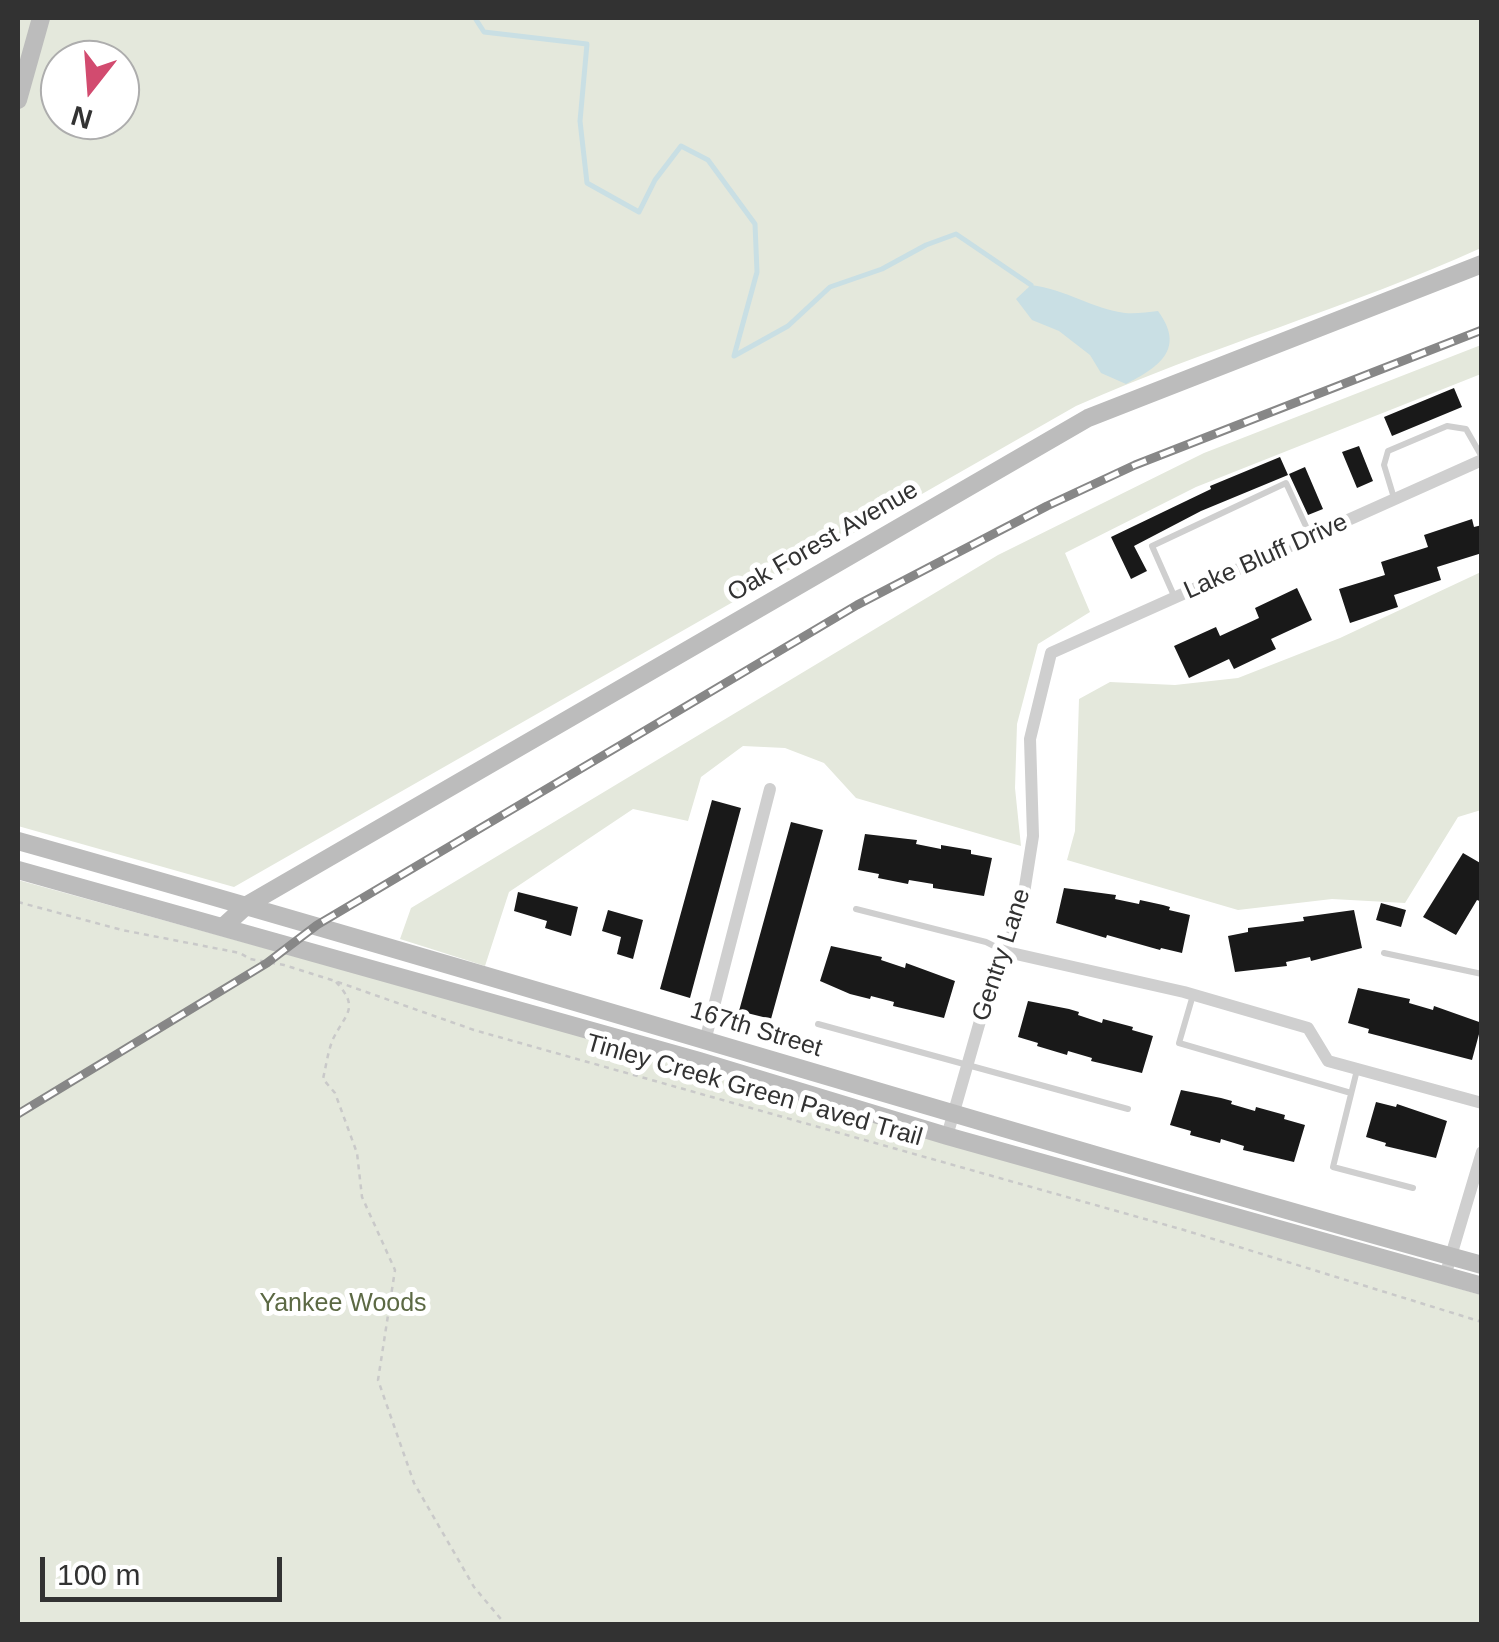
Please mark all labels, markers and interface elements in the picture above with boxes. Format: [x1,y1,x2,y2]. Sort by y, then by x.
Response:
north arrow [40,40,140,140]
text: N [67,99,96,135]
street label: Oak Forest Avenue [722,475,924,609]
street label: Lake Bluff Drive [1180,508,1352,606]
street label: Gentry Lane [966,885,1038,1025]
street label: 167th Street [686,996,826,1064]
street label: Tinley Creek Green Paved Trail [582,1029,926,1153]
park label: Yankee Woods [259,1289,427,1319]
scale bar [45,1537,288,1599]
text: 100 m [57,1558,140,1591]

